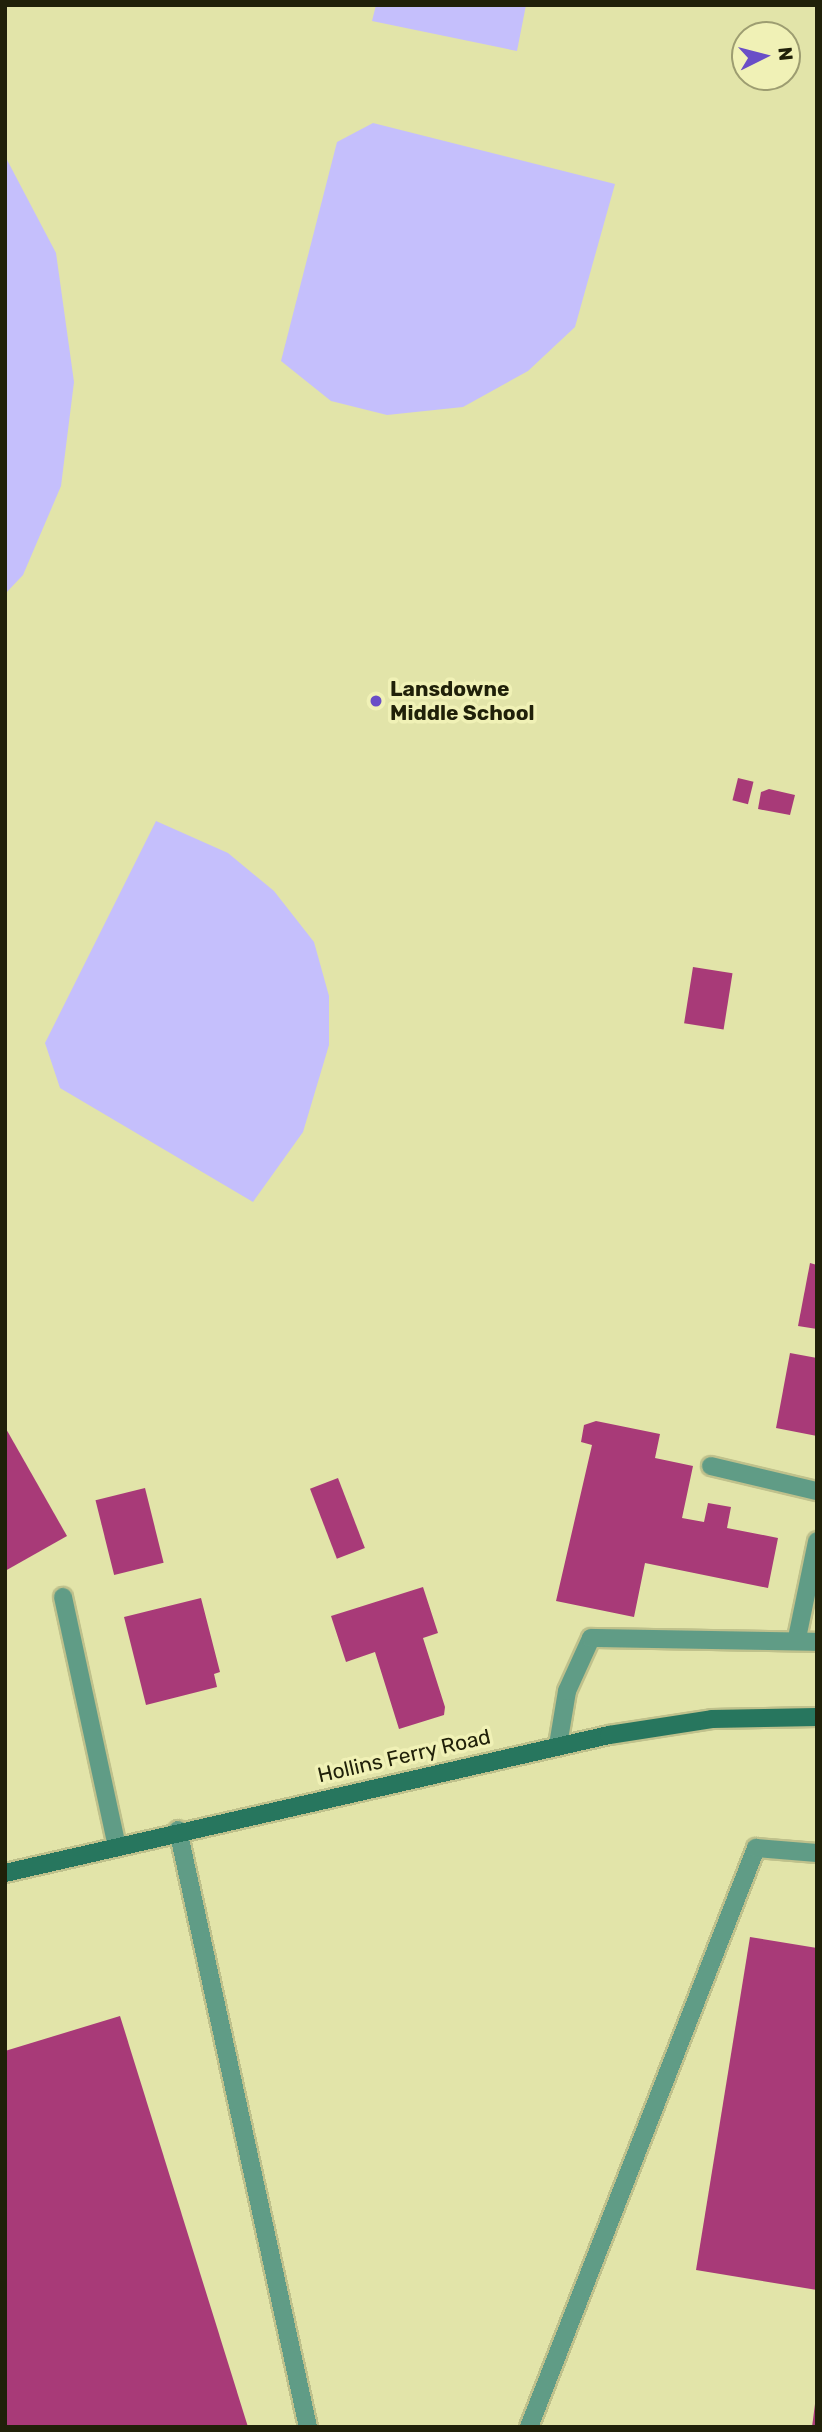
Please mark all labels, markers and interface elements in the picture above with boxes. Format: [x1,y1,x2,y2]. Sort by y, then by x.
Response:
north arrow [731,21,801,91]
text: N [773,46,798,62]
place label: Lansdowne Middle School [390,676,534,726]
marker: Lansdowne Middle School [368,693,384,709]
street label: Hollins Ferry Road [315,1724,493,1788]

